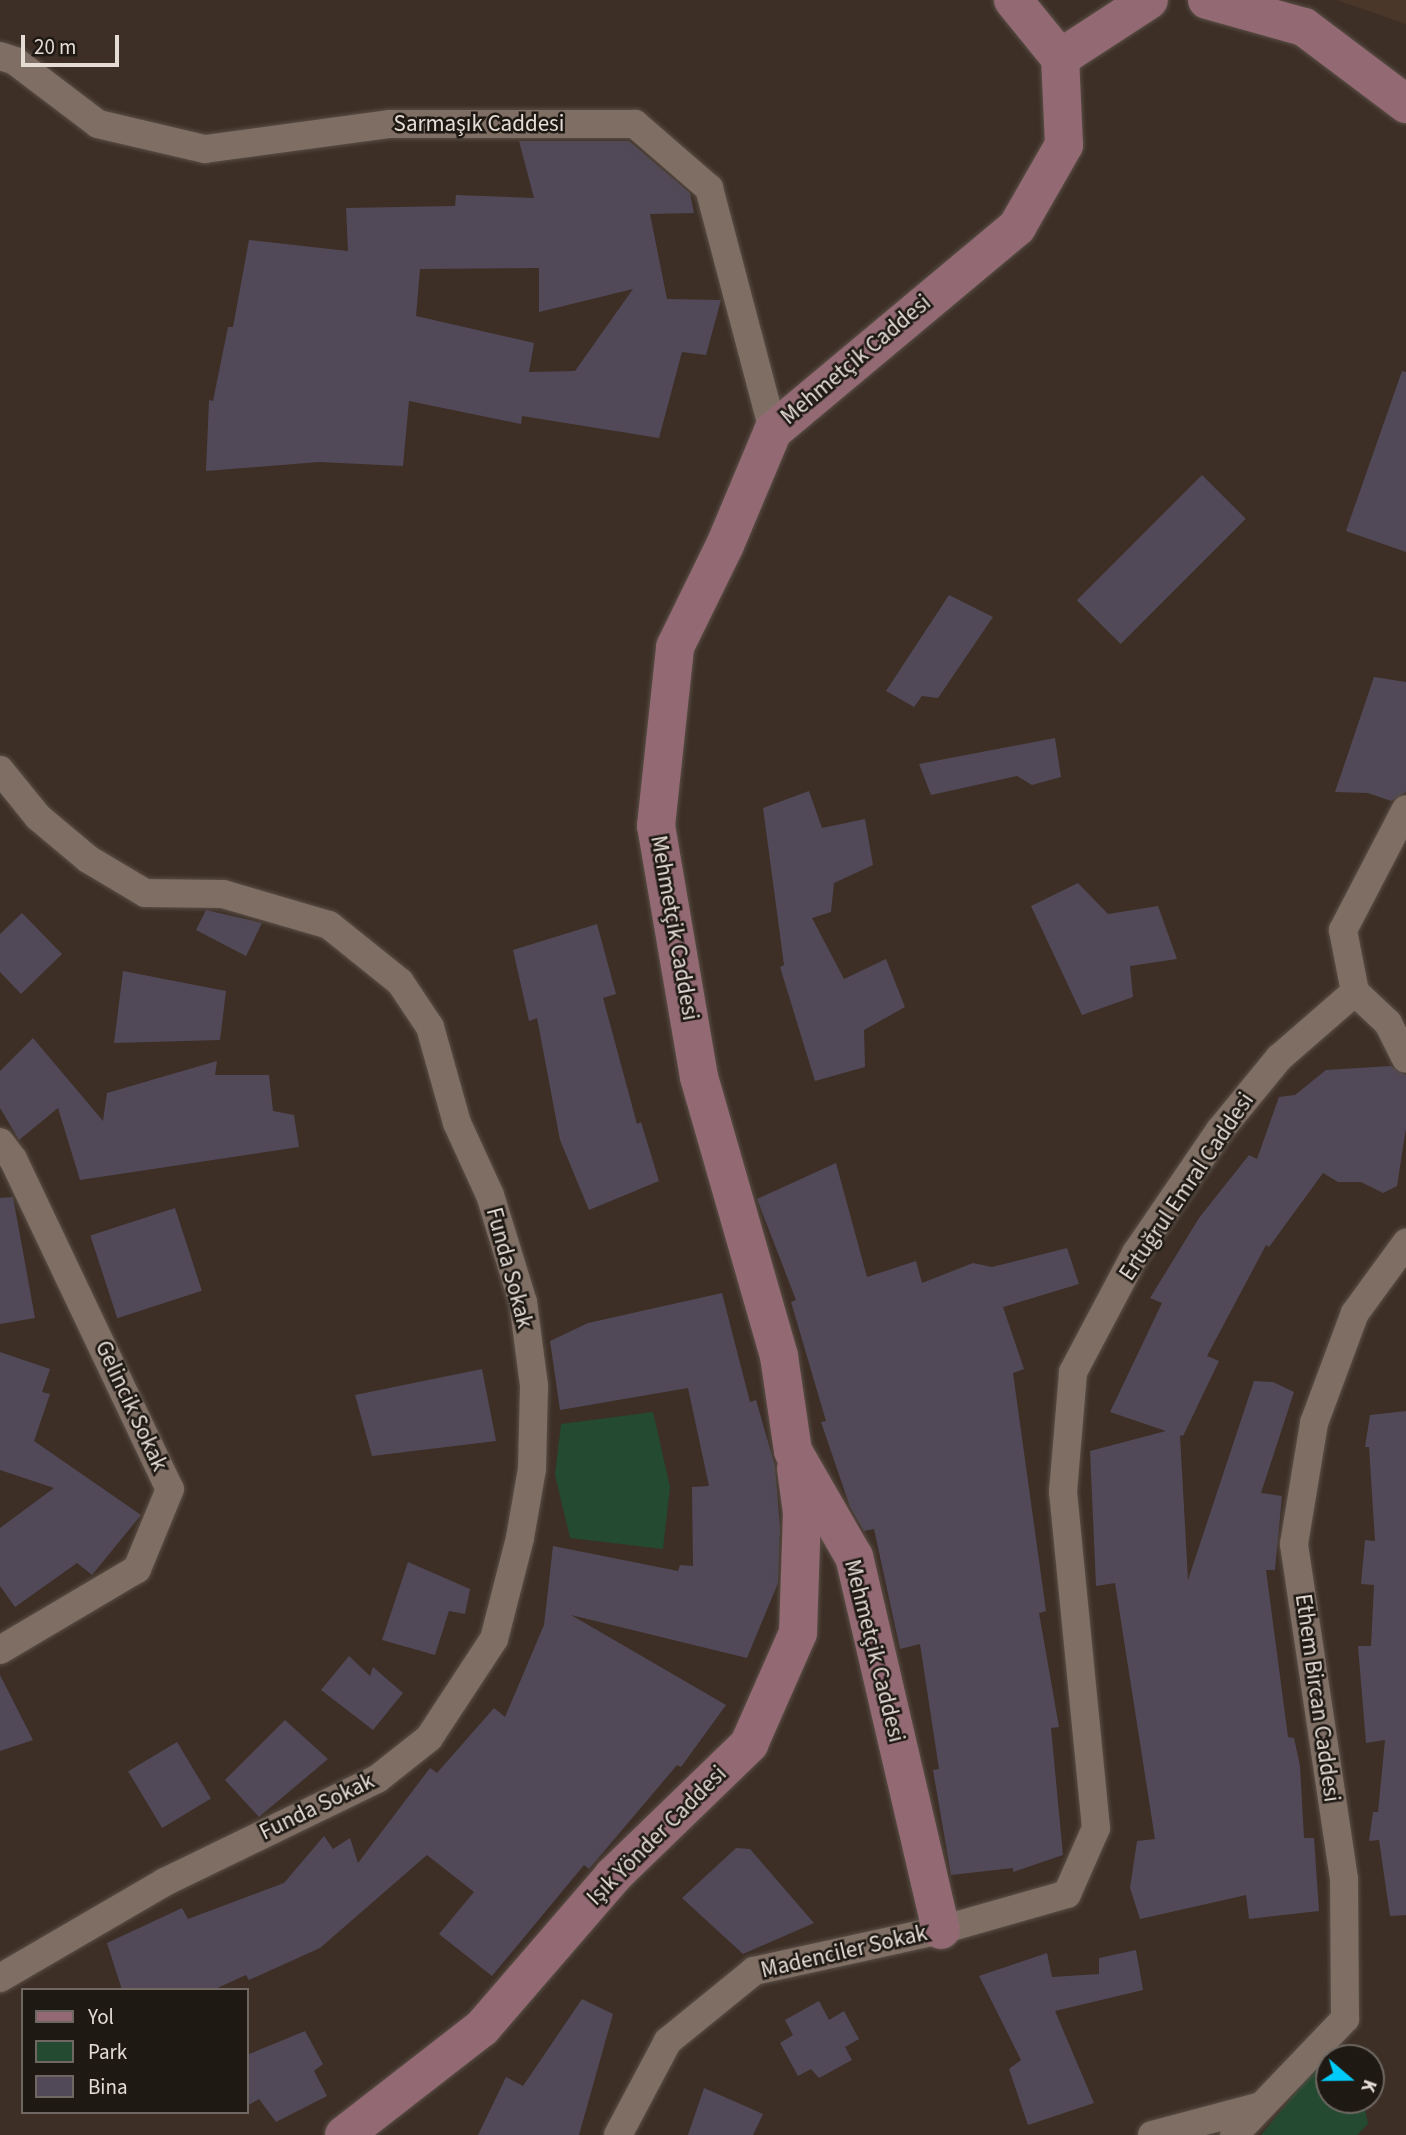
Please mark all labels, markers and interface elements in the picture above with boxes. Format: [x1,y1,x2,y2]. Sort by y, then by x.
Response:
scale bar [24,21,122,65]
text: 20 m [34,32,76,62]
street label: Sarmaşık Caddesi [394,110,564,138]
street label: Mehmetçik Caddesi [775,289,937,431]
street label: Mehmetçik Caddesi [644,833,704,1023]
street label: Ertuğrul Emral Caddesi [1114,1088,1260,1286]
street label: Funda Sokak [480,1205,538,1331]
street label: Gelincik Sokak [89,1336,173,1476]
street label: Mehmetçik Caddesi [838,1557,910,1745]
street label: Ethem Bircan Caddesi [1289,1592,1345,1804]
street label: Işık Yönder Caddesi [581,1760,733,1912]
street label: Funda Sokak [255,1767,379,1847]
street label: Madenciler Sokak [758,1919,930,1985]
legend [21,1988,248,2114]
text: Yol [88,2002,114,2032]
text: Park [88,2037,127,2067]
north arrow [1315,2044,1385,2114]
text: Bina [88,2072,128,2102]
text: K [1354,2076,1383,2096]

